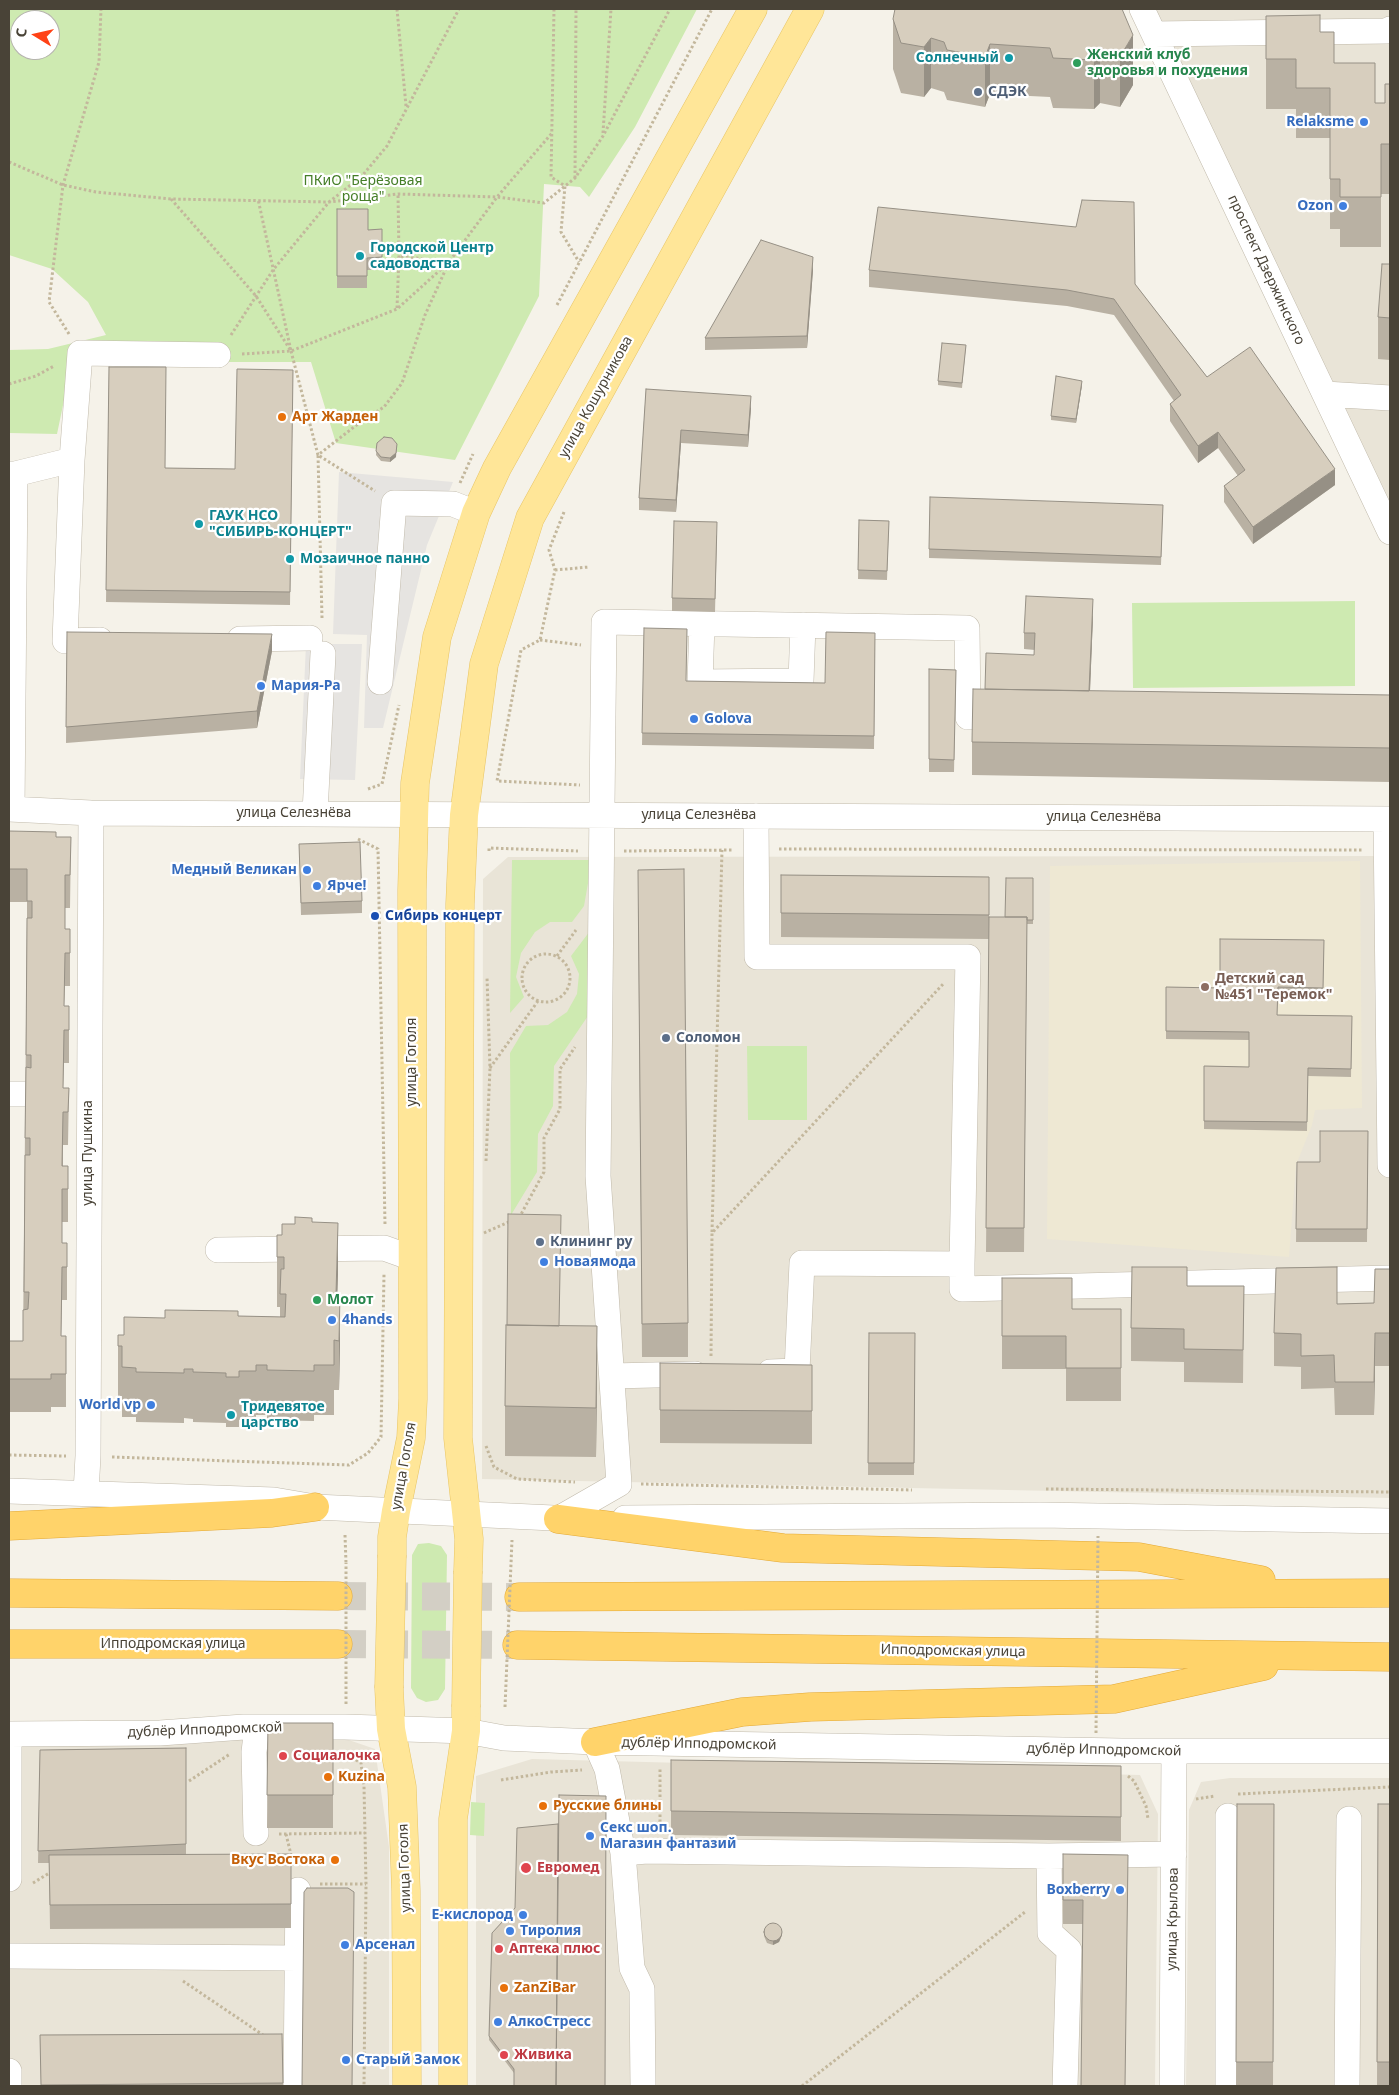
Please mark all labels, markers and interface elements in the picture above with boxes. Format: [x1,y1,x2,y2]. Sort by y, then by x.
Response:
north arrow [10,10,60,60]
text: С [11,27,31,39]
place label: Женский клуб здоровья и похудения [1087,47,1248,80]
place label: Солнечный [916,50,999,66]
marker: Солнечный [1003,52,1015,64]
marker: Женский клуб здоровья и похудения [1071,57,1083,69]
place label: СДЭК [988,84,1027,100]
marker: СДЭК [972,86,984,98]
place label: Relaksme [1286,114,1354,130]
marker: Relaksme [1358,116,1370,128]
park label: ПКиО "Берёзовая роща" [303,173,423,206]
street label: проспект Дзержинского [1224,192,1308,348]
place label: Ozon [1297,198,1333,214]
marker: Ozon [1337,200,1349,212]
place label: Городской Центр садоводства [370,240,494,272]
marker: Городской Центр садоводства [354,250,366,262]
street label: улица Кошурникова [556,333,636,461]
place label: Арт Жарден [292,409,378,425]
marker: Арт Жарден [276,411,288,423]
place label: ГАУК НСО "СИБИРЬ-КОНЦЕРТ" [209,508,352,540]
marker: ГАУК НСО "СИБИРЬ-КОНЦЕРТ" [193,518,205,530]
place label: Мозаичное панно [300,551,430,567]
marker: Мозаичное панно [284,553,296,565]
place label: Мария-Ра [271,678,341,694]
marker: Мария-Ра [255,680,267,692]
place label: Golova [704,711,752,727]
marker: Golova [688,713,700,725]
street label: улица Селезнёва [237,805,351,821]
street label: улица Селезнёва [642,807,756,823]
street label: улица Селезнёва [1047,809,1161,825]
place label: Медный Великан [171,862,297,878]
marker: Медный Великан [301,864,313,876]
place label: Ярче! [327,878,366,894]
marker: Ярче! [311,880,323,892]
place label: Сибирь концерт [385,908,502,924]
marker: Сибирь концерт [369,910,381,922]
place label: Детский сад №451 "Теремок" [1215,971,1333,1004]
marker: Детский сад №451 "Теремок" [1199,981,1211,993]
street label: улица Гоголя [404,1018,420,1106]
place label: Соломон [676,1030,741,1046]
marker: Соломон [660,1032,672,1044]
street label: улица Пушкина [80,1100,96,1206]
place label: Клининг ру [550,1234,632,1250]
marker: Клининг ру [534,1236,546,1248]
place label: Новаямода [554,1254,636,1270]
marker: Новаямода [538,1256,550,1268]
place label: Молот [327,1292,373,1308]
marker: Молот [311,1294,323,1306]
place label: 4hands [342,1312,392,1328]
marker: 4hands [326,1314,338,1326]
place label: World vp [79,1397,141,1413]
marker: World vp [145,1399,157,1411]
place label: Тридевятое царство [241,1399,325,1431]
marker: Тридевятое царство [225,1409,237,1421]
street label: улица Гоголя [388,1421,420,1511]
street label: Ипподромская улица [100,1636,246,1652]
street label: Ипподромская улица [880,1641,1026,1661]
street label: дублёр Ипподромской [127,1719,283,1741]
street label: дублёр Ипподромской [621,1734,777,1754]
street label: дублёр Ипподромской [1026,1740,1182,1760]
place label: Социалочка [293,1748,380,1764]
marker: Социалочка [277,1750,289,1762]
place label: Kuzina [338,1769,385,1785]
marker: Kuzina [322,1771,334,1783]
place label: Русские блины [553,1798,662,1814]
marker: Русские блины [537,1800,549,1812]
place label: Секс шоп. Магазин фантазий [600,1820,736,1852]
street label: улица Гоголя [395,1823,415,1913]
marker: Секс шоп. Магазин фантазий [584,1830,596,1842]
place label: Вкус Востока [231,1852,325,1868]
marker: Вкус Востока [329,1854,341,1866]
place label: Евромед [537,1860,599,1876]
marker: Евромед [519,1861,533,1875]
street label: улица Крылова [1164,1867,1182,1971]
place label: Boxberry [1046,1882,1110,1898]
marker: Boxberry [1114,1884,1126,1896]
place label: Е-кислород [431,1907,513,1923]
marker: Е-кислород [517,1909,529,1921]
place label: Тиролия [520,1923,581,1939]
marker: Тиролия [504,1925,516,1937]
place label: Арсенал [355,1937,415,1953]
marker: Арсенал [339,1939,351,1951]
place label: Аптека плюс [509,1941,600,1957]
marker: Аптека плюс [493,1943,505,1955]
place label: ZanZiBar [514,1980,576,1996]
marker: ZanZiBar [498,1982,510,1994]
place label: АлкоСтресс [508,2014,591,2030]
marker: АлкоСтресс [492,2016,504,2028]
place label: Живика [514,2047,572,2063]
marker: Живика [498,2049,510,2061]
place label: Старый Замок [356,2052,460,2068]
marker: Старый Замок [340,2054,352,2066]

